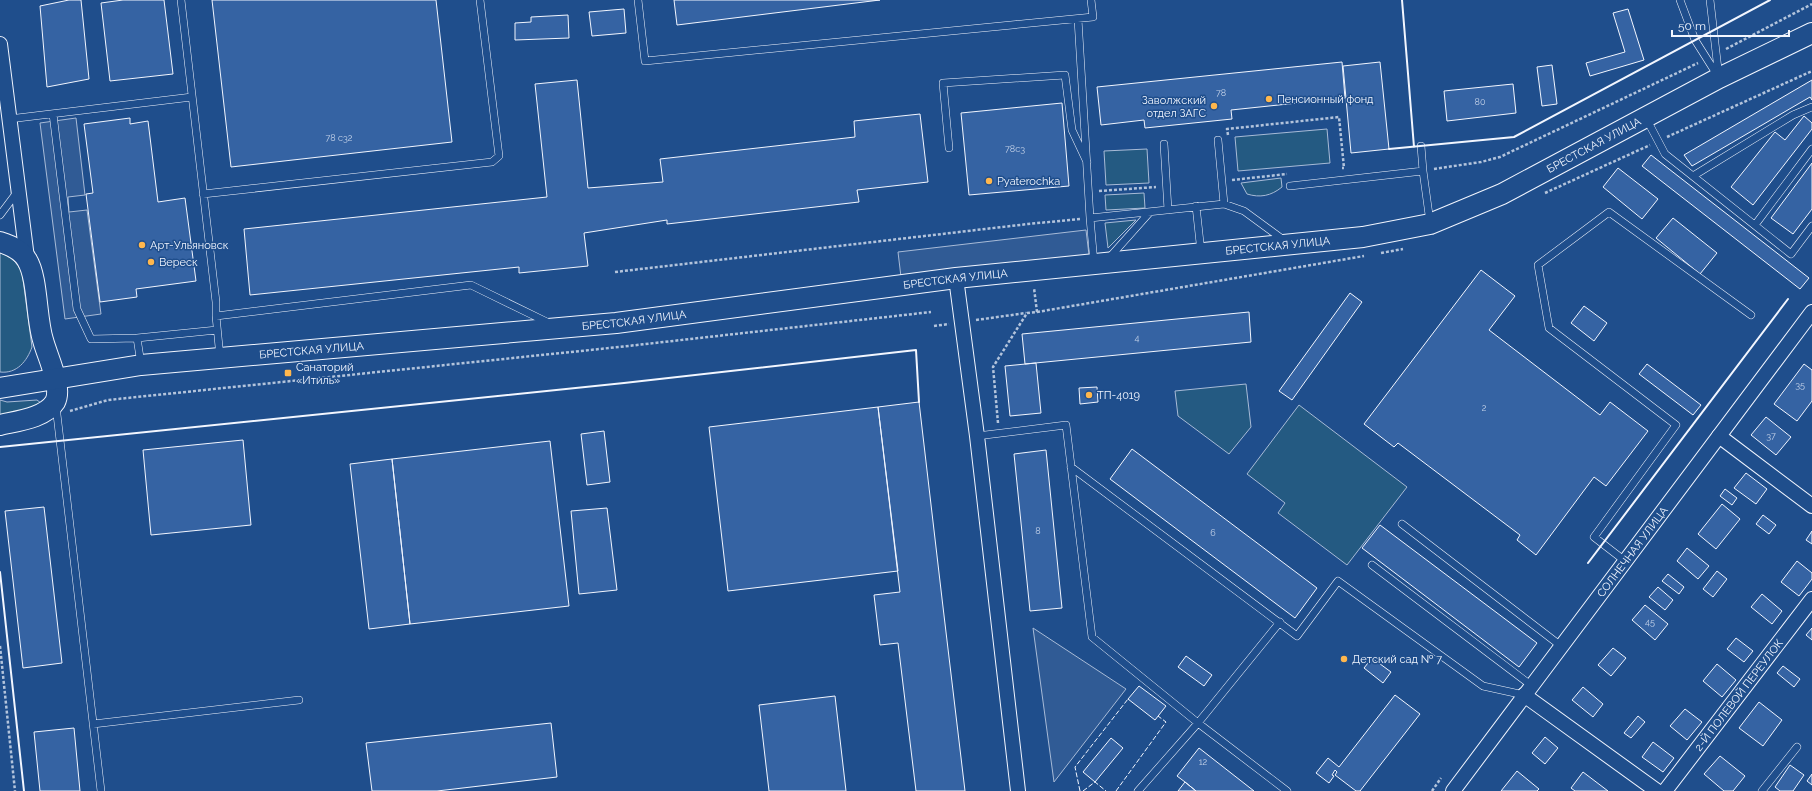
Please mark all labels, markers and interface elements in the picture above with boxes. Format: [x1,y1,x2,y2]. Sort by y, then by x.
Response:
scale bar [1672,12,1789,38]
text: 50 m [1678,19,1706,33]
house number: 78 [1216,88,1226,98]
place label: Пенсионный фонд [1277,93,1374,106]
place label: Заволжский отдел ЗАГС [1142,94,1206,120]
marker: Пенсионный фонд [1264,94,1274,104]
house number: 80 [1475,97,1486,107]
marker: Заволжский отдел ЗАГС [1209,101,1219,111]
street label: БРЕСТСКАЯ УЛИЦА [1544,114,1644,175]
house number: 78 с32 [326,133,353,143]
house number: 78с3 [1005,144,1025,154]
place label: Pyaterochka [997,175,1060,188]
marker: Pyaterochka [984,176,994,186]
street label: БРЕСТСКАЯ УЛИЦА [1225,234,1331,257]
place label: Арт-Ульяновск [150,239,229,252]
marker: Арт-Ульяновск [137,240,147,250]
place label: Вереск [159,256,198,269]
marker: Вереск [146,257,156,267]
street label: БРЕСТСКАЯ УЛИЦА [902,266,1009,291]
street label: БРЕСТСКАЯ УЛИЦА [581,307,688,332]
house number: 4 [1135,333,1140,343]
street label: БРЕСТСКАЯ УЛИЦА [259,339,365,361]
place label: Санаторий «Итиль» [296,361,354,387]
marker: Санаторий «Итиль» [283,368,293,378]
house number: 35 [1795,380,1805,390]
place label: ТП-4019 [1097,389,1140,402]
marker: ТП-4019 [1084,390,1094,400]
house number: 2 [1482,403,1487,413]
house number: 37 [1766,431,1776,441]
street label: СОЛНЕЧНАЯ УЛИЦА [1594,503,1671,600]
house number: 8 [1035,526,1041,536]
house number: 6 [1210,528,1216,538]
house number: 45 [1645,617,1655,627]
street label: 2-Й ПОЛЕВОЙ ПЕРЕУЛОК [1692,636,1785,753]
place label: Детский сад № 7 [1352,653,1442,666]
marker: Детский сад № 7 [1339,654,1349,664]
house number: 12 [1199,757,1208,767]

